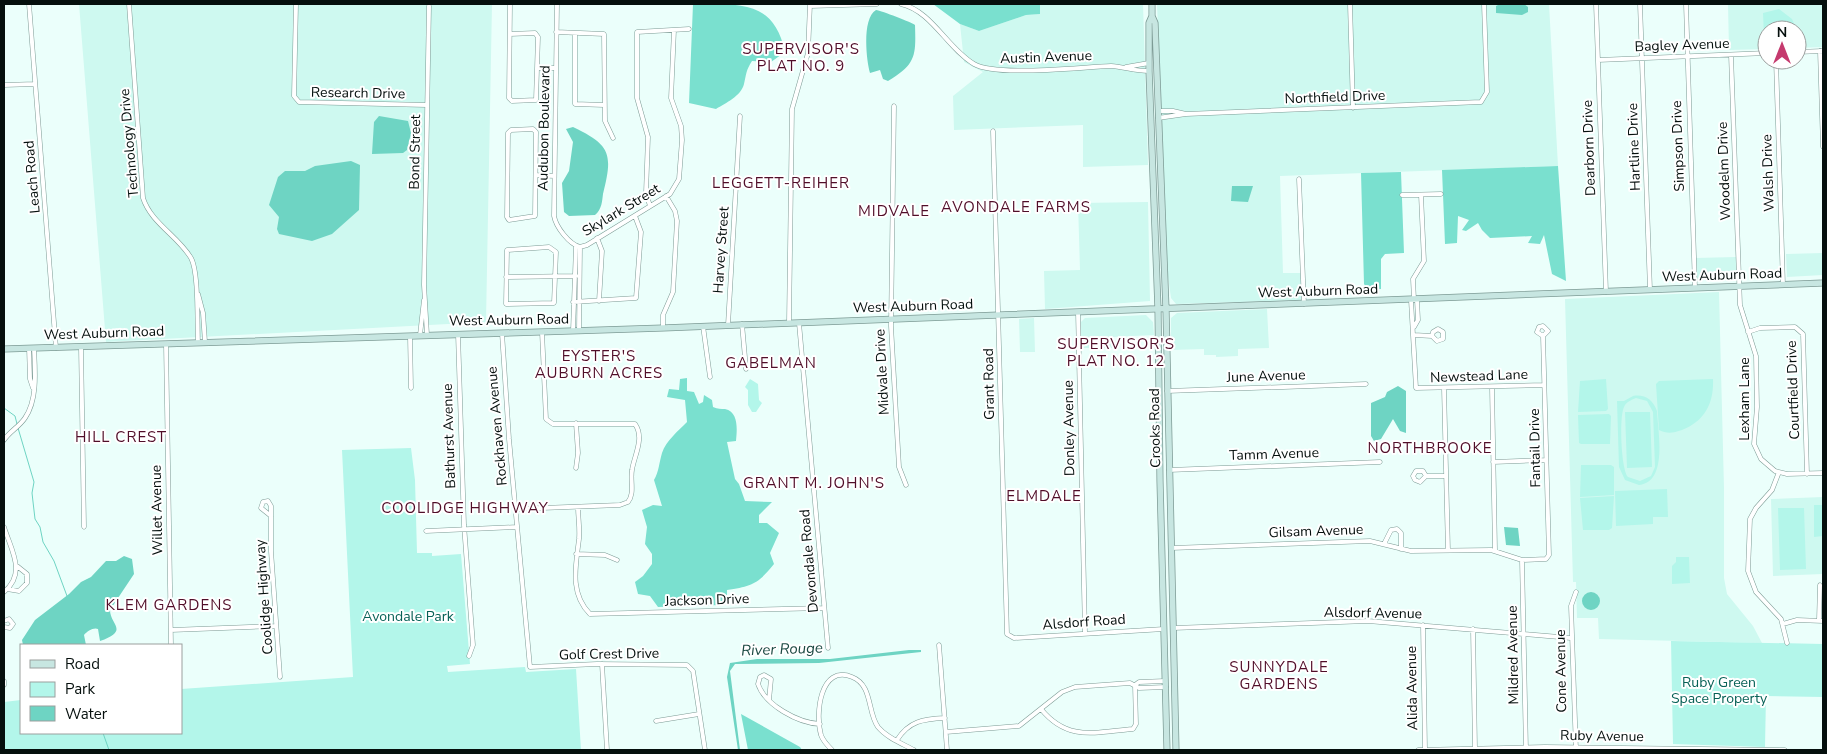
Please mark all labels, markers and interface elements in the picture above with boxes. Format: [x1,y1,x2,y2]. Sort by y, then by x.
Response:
north arrow [1757,20,1807,70]
text: N [1777,23,1787,42]
street label: Bagley Avenue [1634,34,1730,56]
district label: SUPERVISOR'S PLAT NO. 9 [742,39,860,76]
street label: Austin Avenue [1000,46,1092,68]
street label: Audubon Boulevard [533,65,555,191]
street label: Research Drive [311,83,405,103]
street label: Northfield Drive [1284,86,1386,108]
street label: Technology Drive [115,88,143,198]
street label: Dearborn Drive [1578,100,1600,196]
street label: Simpson Drive [1667,100,1689,192]
street label: Hartline Drive [1623,103,1645,191]
street label: Bond Street [405,114,425,190]
street label: Woodelm Drive [1713,121,1735,221]
street label: Walsh Drive [1757,134,1779,212]
street label: Leach Road [19,140,45,214]
district label: LEGGETT-REIHER [712,173,850,193]
street label: Skylark Street [578,179,664,241]
district label: AVONDALE FARMS [941,197,1091,217]
district label: MIDVALE [858,201,930,221]
street label: Harvey Street [708,206,734,294]
street label: West Auburn Road [1661,263,1783,287]
street label: West Auburn Road [1257,279,1379,303]
street label: West Auburn Road [852,294,974,318]
street label: West Auburn Road [449,309,569,331]
street label: West Auburn Road [43,321,165,345]
street label: Midvale Drive [870,328,894,416]
district label: SUPERVISOR'S PLAT NO. 12 [1057,334,1175,371]
street label: Courtfield Drive [1782,340,1804,440]
district label: EYSTER'S AUBURN ACRES [535,346,663,383]
street label: Grant Road [979,348,999,420]
district label: GABELMAN [725,353,817,373]
street label: Lexham Lane [1735,357,1754,441]
street label: June Avenue [1225,365,1306,387]
street label: Newstead Lane [1430,365,1528,387]
street label: Rockhaven Avenue [482,366,512,486]
street label: Donley Avenue [1059,380,1079,476]
street label: Bathurst Avenue [438,383,460,489]
street label: Crooks Road [1145,388,1165,468]
street label: Fantail Drive [1525,408,1545,488]
district label: HILL CREST [75,427,167,447]
district label: NORTHBROOKE [1367,438,1493,458]
street label: Tamm Avenue [1229,443,1319,465]
street label: Willet Avenue [147,465,167,555]
district label: GRANT M. JOHN'S [743,473,885,493]
district label: ELMDALE [1006,486,1082,506]
district label: COOLIDGE HIGHWAY [381,498,549,518]
street label: Devondale Road [795,508,823,614]
street label: Gilsam Avenue [1268,520,1364,542]
street label: Coolidge Highway [250,538,278,655]
street label: Jackson Drive [663,589,750,611]
district label: KLEM GARDENS [105,595,233,615]
street label: Alsdorf Avenue [1324,603,1422,623]
street label: Mildred Avenue [1503,605,1523,705]
park label: Avondale Park [362,607,455,626]
street label: Alsdorf Road [1042,610,1126,634]
street label: Cone Avenue [1551,629,1571,713]
water label: River Rouge [741,638,823,660]
legend [20,644,182,734]
street label: Golf Crest Drive [559,644,659,664]
street label: Alida Avenue [1402,646,1422,730]
text: Road [65,654,100,674]
district label: SUNNYDALE GARDENS [1229,657,1329,694]
park label: Ruby Green Space Property [1671,673,1768,708]
text: Park [65,679,95,699]
text: Water [65,704,108,724]
street label: Ruby Avenue [1560,726,1644,746]

